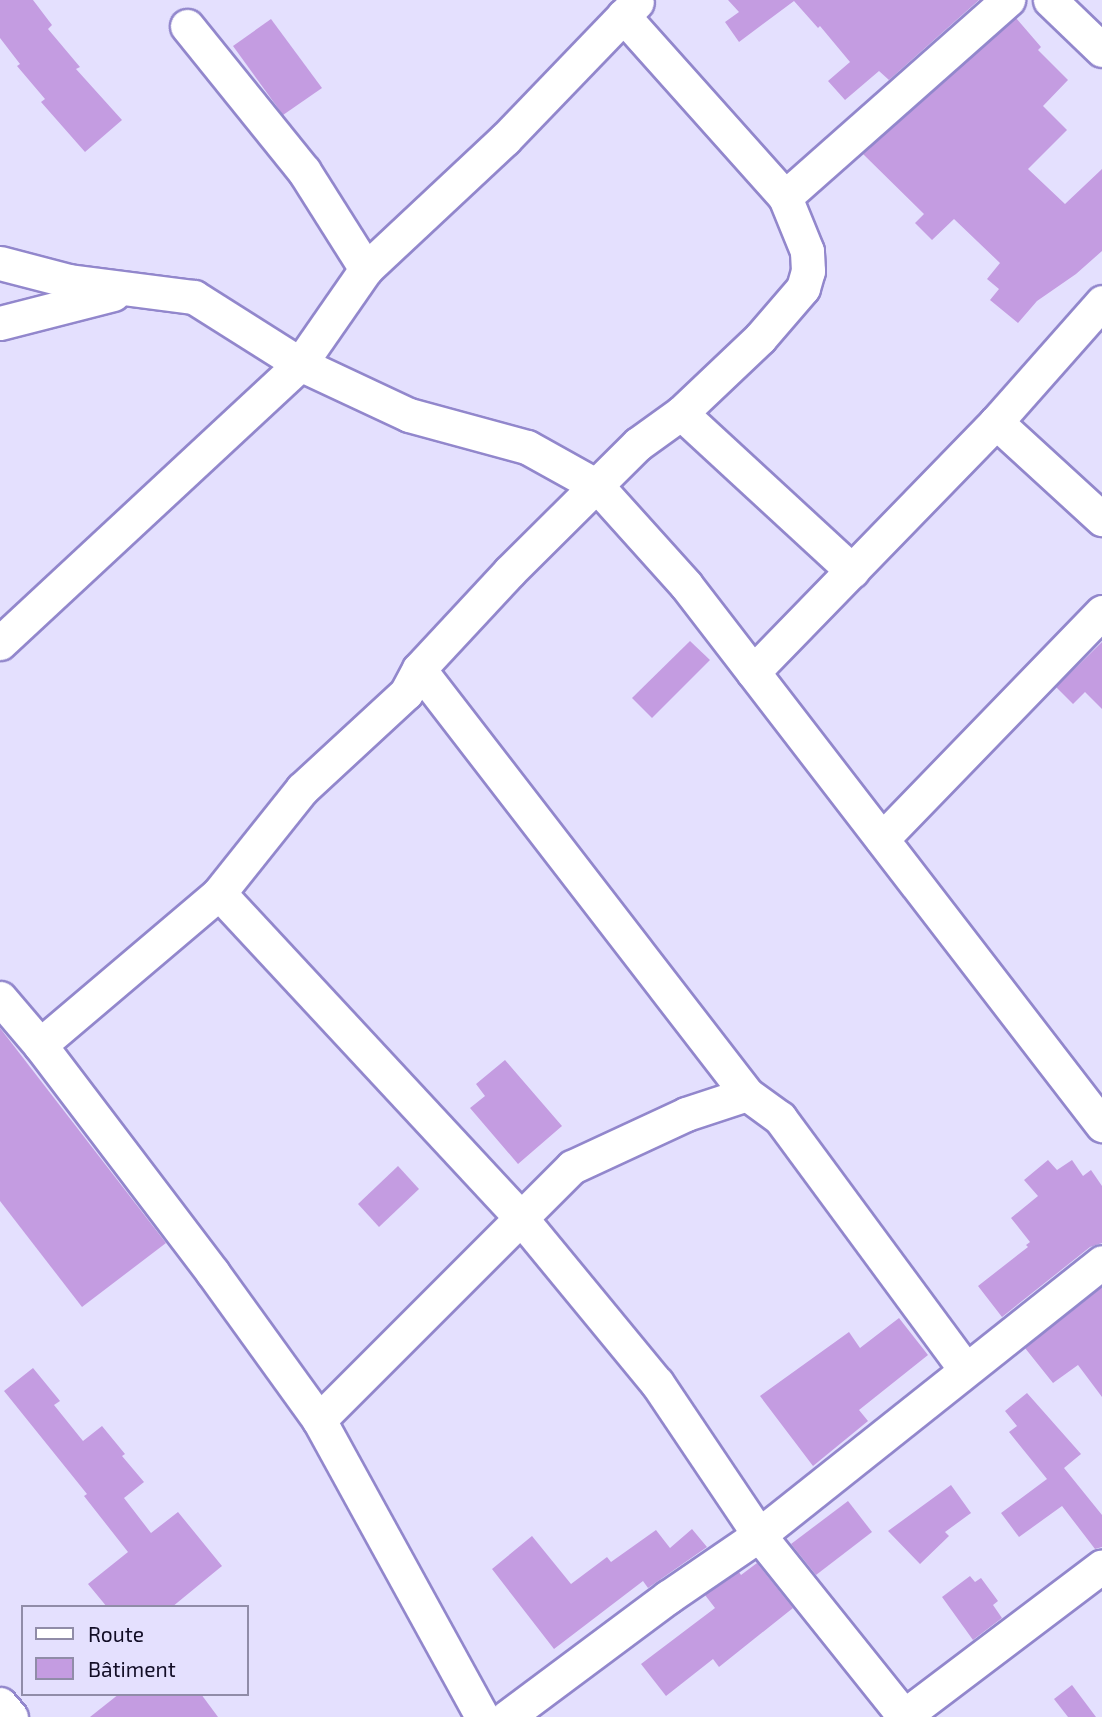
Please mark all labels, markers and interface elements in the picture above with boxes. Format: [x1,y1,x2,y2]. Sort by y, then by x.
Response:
legend [21,1605,248,1696]
text: Route [88,1621,144,1646]
text: Bâtiment [88,1656,176,1681]

